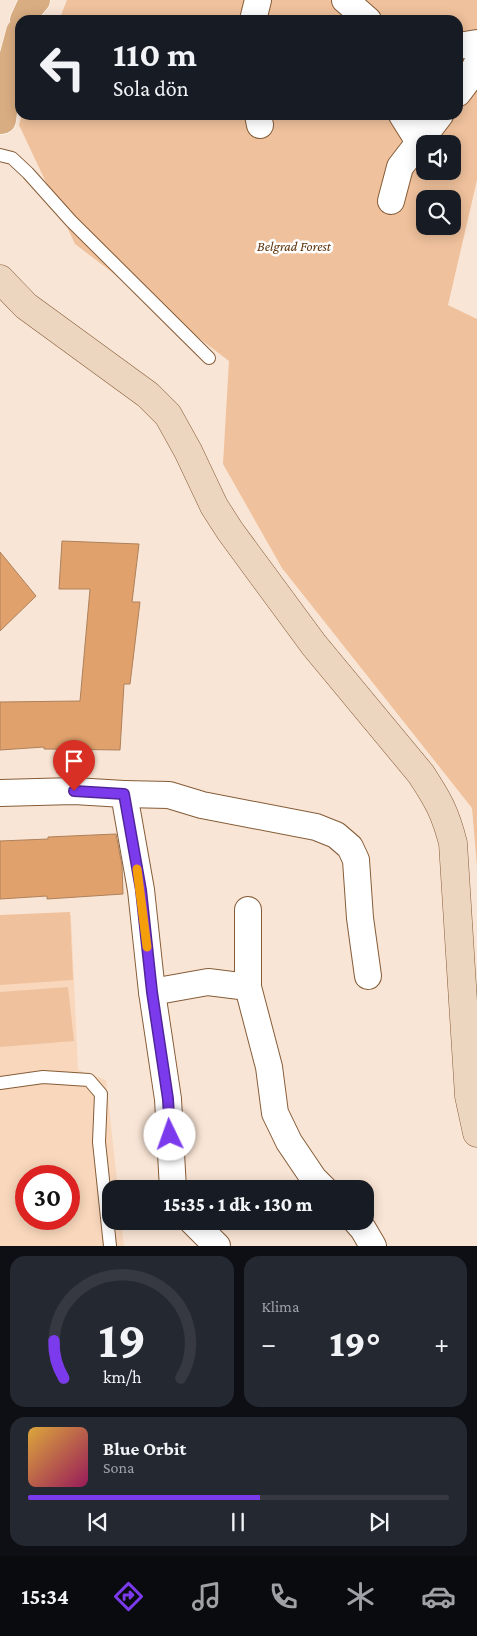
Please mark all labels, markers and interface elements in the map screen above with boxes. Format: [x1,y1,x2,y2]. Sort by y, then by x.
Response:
icon: left [30,35,95,100]
text: 110 m [113,35,197,74]
text: Sola dön [113,76,189,101]
map controls [416,135,461,235]
button: sound [416,135,461,180]
button: search [416,190,461,235]
park label: Belgrad Forest [257,238,332,254]
pin [53,740,95,791]
icon: arrive [60,747,88,775]
position arrow [143,1108,195,1160]
speed limit sign: 30 [15,1165,80,1230]
text: 15:35 · 1 dk · 130 m [163,1194,313,1215]
text: Klima [262,1298,299,1315]
text: 19 [98,1310,146,1368]
text: 19° [330,1322,381,1364]
text: − [262,1328,276,1359]
text: + [434,1328,449,1359]
text: km/h [102,1367,141,1387]
text: Blue Orbit [103,1438,186,1459]
text: Sona [103,1459,134,1476]
icon: previous [84,1508,112,1536]
icon: pause [224,1508,252,1536]
icon: next [365,1508,393,1536]
icon: directions [111,1579,146,1614]
icon: music [189,1579,224,1614]
icon: phone [266,1579,301,1614]
icon: climate [343,1579,378,1614]
icon: car [421,1579,456,1614]
text: 15:34 [21,1584,69,1609]

